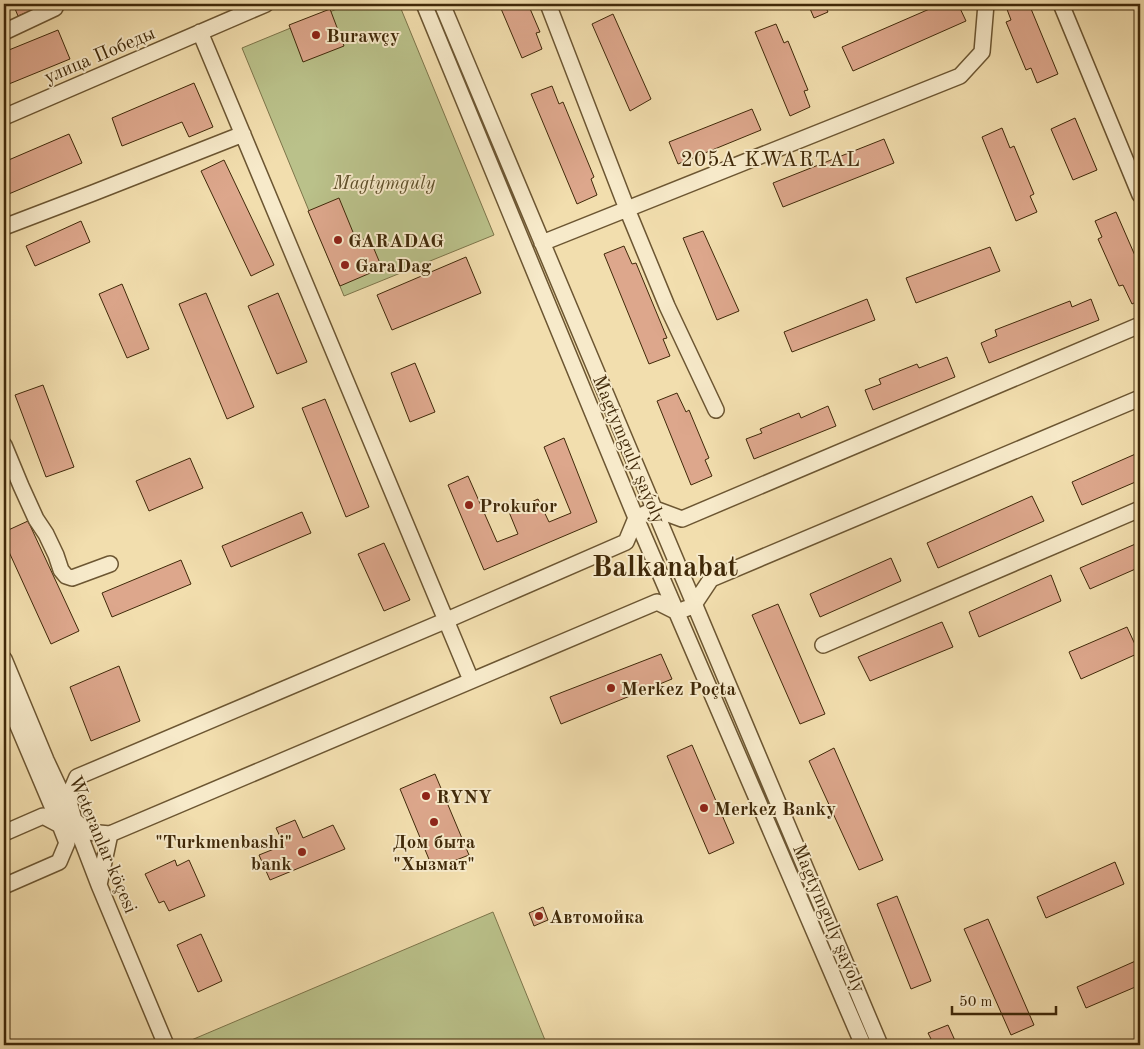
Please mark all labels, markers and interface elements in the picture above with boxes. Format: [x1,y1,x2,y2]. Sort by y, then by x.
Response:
street label: улица Победы [42,24,158,88]
place label: Burawçy [326,28,400,47]
marker: Burawçy [310,29,322,41]
district label: 205A KWARTAL [681,150,861,171]
park label: Magtymguly [332,175,436,194]
place label: GARADAG [348,233,444,252]
marker: GARADAG [332,234,344,246]
place label: GaraDag [355,258,432,277]
marker: GaraDag [339,259,351,271]
street label: Magtymguly şaýoly [588,373,668,527]
place label: Prokuror [479,498,557,517]
marker: Prokuror [463,499,475,511]
district label: Balkanabat [592,554,738,583]
place label: Merkez Poçta [621,681,737,700]
marker: Merkez Poçta [605,682,617,694]
street label: Weteranlar köçesi [64,773,139,917]
place label: RYNY [436,789,492,808]
marker: RYNY [420,790,432,802]
place label: Merkez Banky [714,801,836,820]
marker: Merkez Banky [698,802,710,814]
marker: Дом быта "Хызмат" [428,816,440,828]
place label: "Turkmenbashi" bank [155,834,292,875]
place label: Дом быта "Хызмат" [393,834,476,875]
street label: Magtymguly şaýoly [788,842,868,996]
marker: "Turkmenbashi" bank [296,846,308,858]
place label: Автомойка [549,909,644,928]
marker: Автомойка [533,910,545,922]
scale bar [952,984,1055,1016]
text: 50 m [959,995,993,1010]

